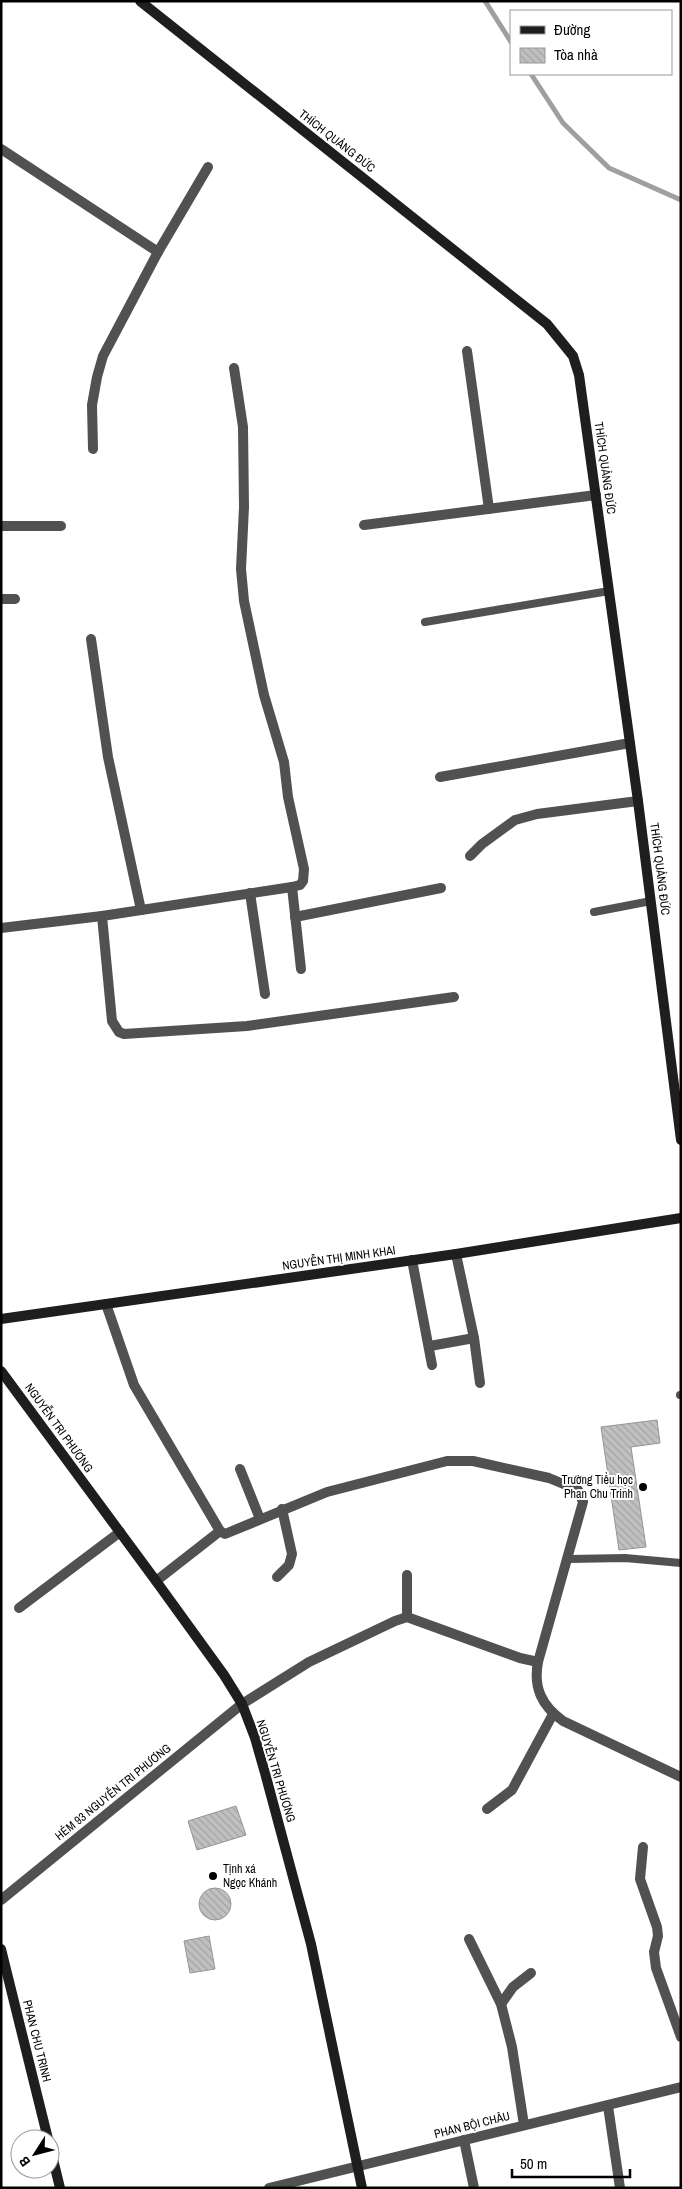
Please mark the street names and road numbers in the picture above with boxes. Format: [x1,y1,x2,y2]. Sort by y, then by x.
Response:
street label: THÍCH QUẢNG ĐỨC [295,106,379,176]
street label: THÍCH QUẢNG ĐỨC [591,421,619,515]
street label: THÍCH QUẢNG ĐỨC [646,822,674,916]
street label: NGUYỄN THỊ MINH KHAI [281,1241,397,1274]
street label: NGUYỄN TRI PHƯƠNG [21,1380,98,1476]
street label: NGUYỄN TRI PHƯƠNG [253,1717,300,1824]
street label: HẺM 93 NGUYỄN TRI PHƯƠNG [51,1739,174,1844]
street label: PHAN CHU TRINH [19,1998,55,2084]
street label: PHAN BỘI CHÂU [432,2108,512,2142]

